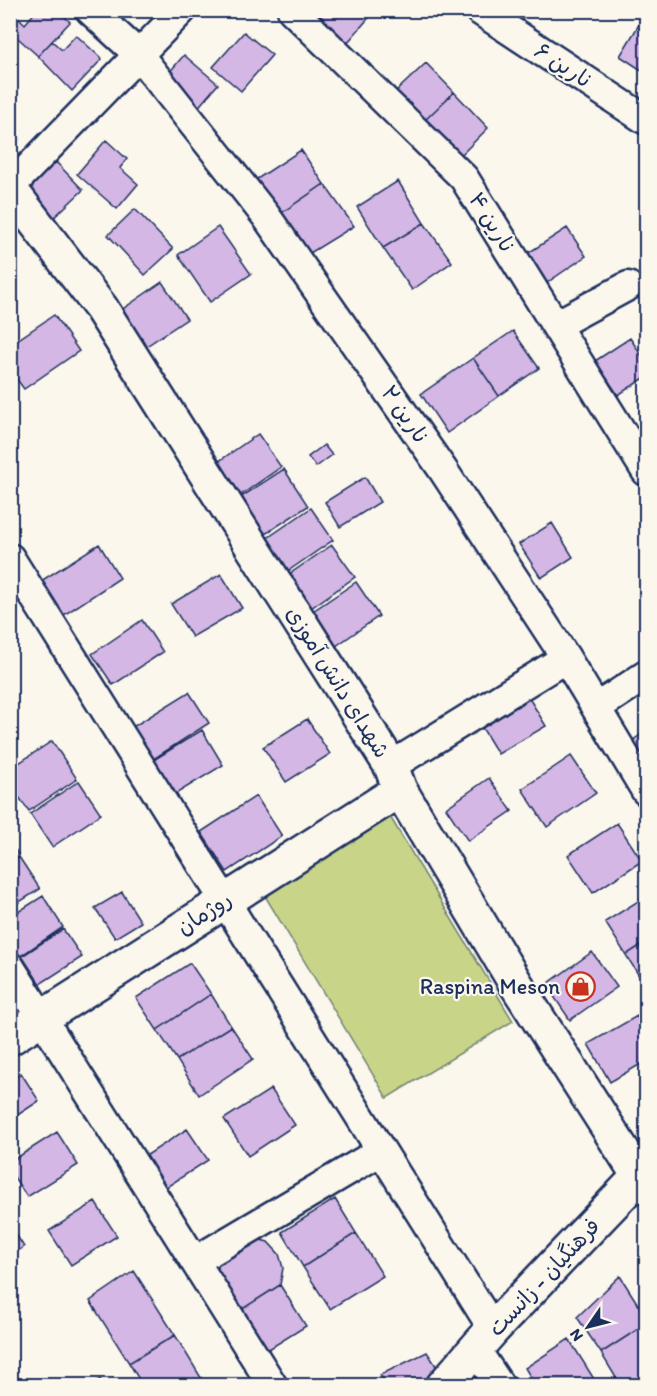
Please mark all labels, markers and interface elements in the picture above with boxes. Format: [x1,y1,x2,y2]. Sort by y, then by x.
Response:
street label: نارین ۶ [529,37,597,93]
street label: نارین ۴ [463,187,521,257]
street label: نارین ۲ [376,380,434,448]
street label: شهدای دانش آموزی [280,601,396,763]
street label: روژمان [172,885,236,941]
shop icon: Raspina Meson [565,970,597,1002]
place label: Raspina Meson [420,973,560,1000]
street label: فرهنگیان - زانست [482,1212,606,1342]
north arrow [558,1297,618,1357]
text: N [565,1325,587,1345]

